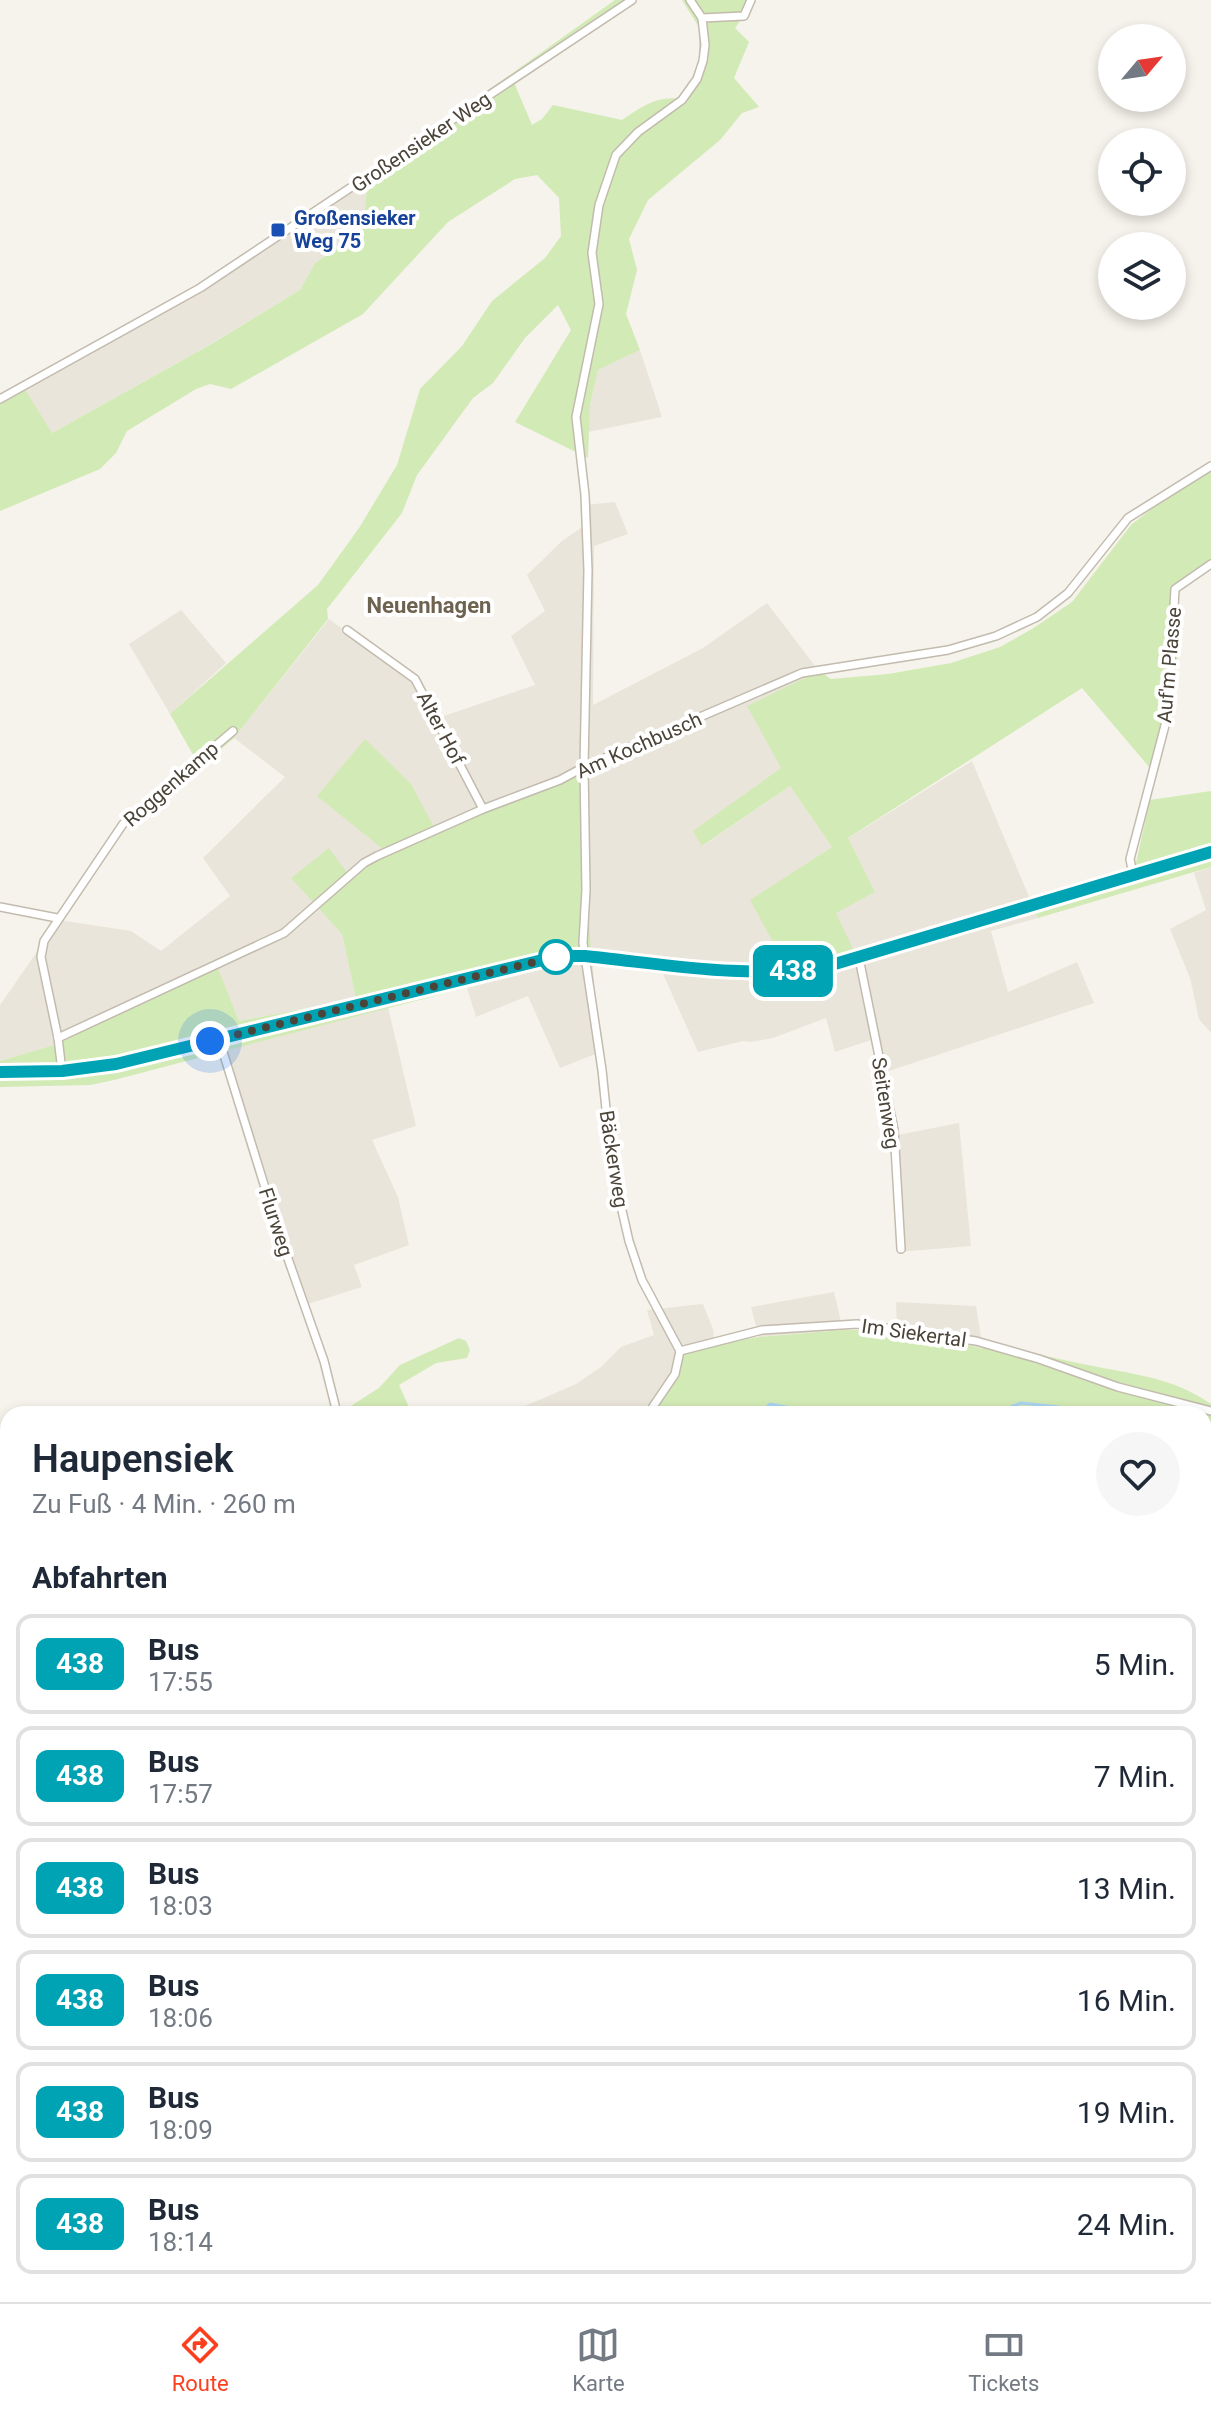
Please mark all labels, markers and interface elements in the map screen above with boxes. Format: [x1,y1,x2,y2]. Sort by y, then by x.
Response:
north arrow [1098,24,1186,112]
map controls [1098,24,1186,320]
street label: Großensieker Weg [347,87,495,197]
button: locate [1098,128,1186,216]
place label: Großensieker Weg 75 [294,206,416,253]
marker: Großensieker Weg 75 [269,221,287,239]
button: layers [1098,232,1186,320]
district label: Neuenhagen [367,593,491,618]
street label: Auf'm Plasse [1152,606,1186,724]
street label: Alter Hof [412,687,470,769]
street label: Am Kochbusch [573,707,705,783]
street label: Roggenkamp [119,736,223,832]
unlabelled marker [539,940,573,974]
line badge: 438 [747,945,839,997]
text: 438 [769,954,817,987]
your location [190,1021,230,1061]
street label: Seitenweg [867,1055,905,1151]
street label: Bäckerweg [594,1109,634,1209]
street label: Flurweg [254,1185,298,1259]
street label: Im Siekertal [860,1314,968,1352]
button: heart [1096,1432,1180,1516]
text: Haupensiek [32,1437,234,1481]
text: Zu Fuß · 4 Min. · 260 m [32,1489,296,1519]
text: Abfahrten [32,1560,168,1595]
text: Bus [148,1632,199,1667]
text: 438 [56,1647,104,1680]
text: 5 Min. [1094,1647,1176,1682]
text: 17:55 [148,1667,213,1697]
text: Bus [148,1744,199,1779]
text: 438 [56,1759,104,1792]
text: 7 Min. [1094,1759,1176,1794]
text: 17:57 [148,1779,213,1809]
text: Bus [148,1856,199,1891]
text: 438 [56,1871,104,1904]
text: 13 Min. [1077,1871,1176,1906]
text: 18:03 [148,1891,213,1921]
text: Bus [148,1968,199,2003]
text: 438 [56,1983,104,2016]
text: 16 Min. [1077,1983,1176,2018]
text: 18:06 [148,2003,213,2033]
text: Bus [148,2080,199,2115]
text: 438 [56,2095,104,2128]
text: 19 Min. [1077,2095,1176,2130]
text: 18:09 [148,2115,213,2145]
text: Bus [148,2192,199,2227]
text: 438 [56,2207,104,2240]
text: 24 Min. [1077,2207,1176,2242]
text: 18:14 [148,2227,213,2257]
tab: Route [172,2323,229,2396]
tab: Karte [572,2323,625,2396]
tab: Tickets [968,2323,1039,2396]

